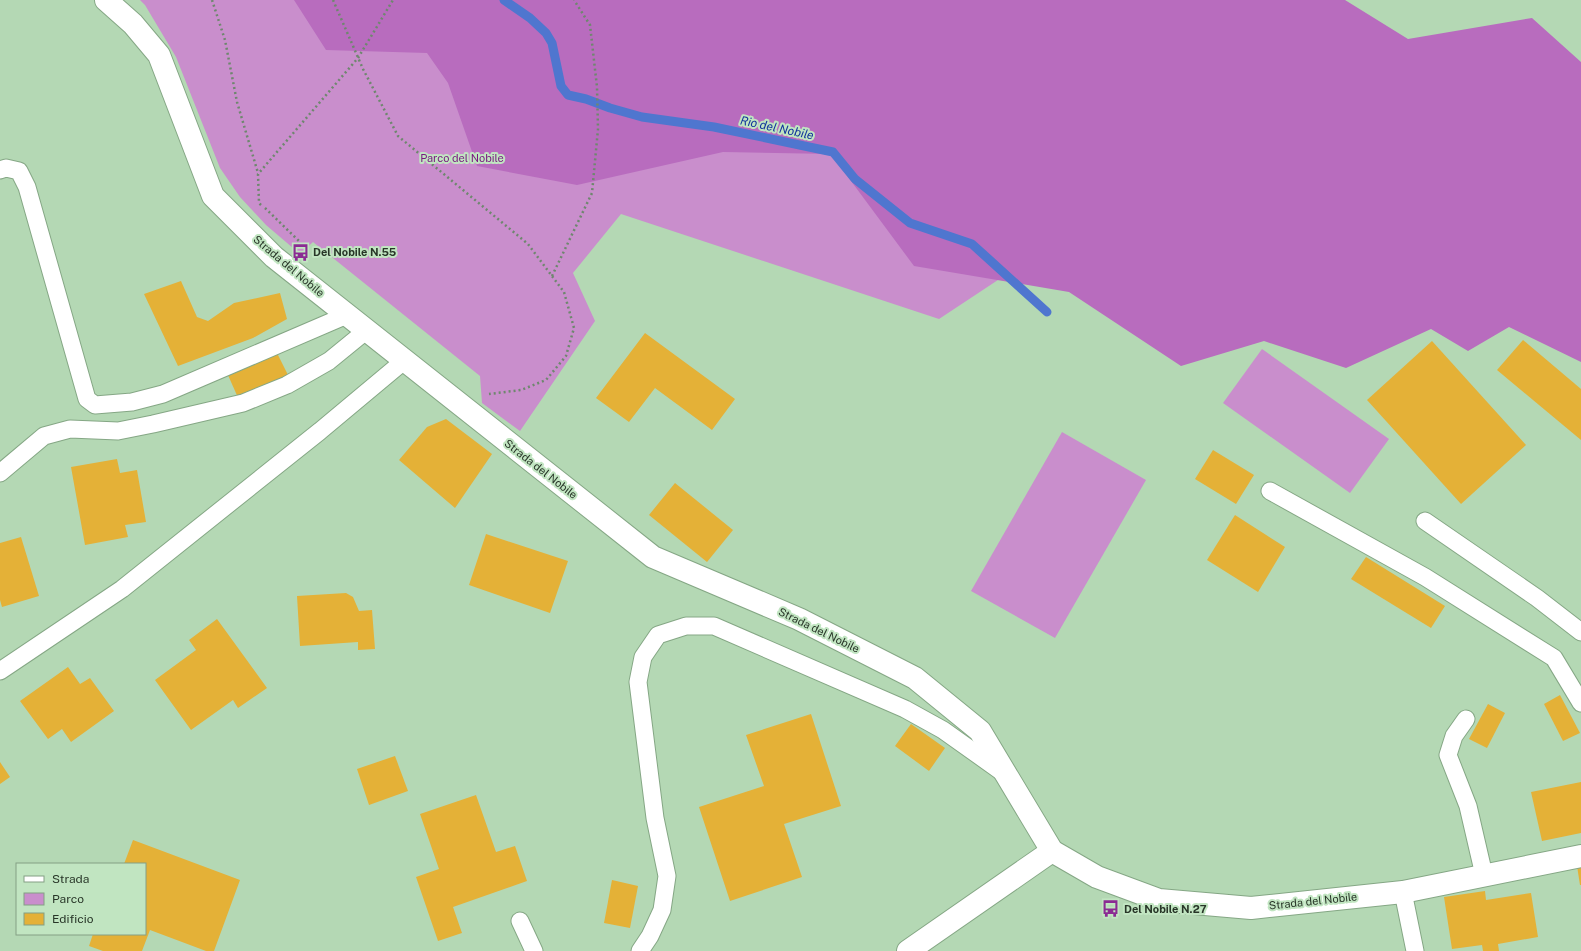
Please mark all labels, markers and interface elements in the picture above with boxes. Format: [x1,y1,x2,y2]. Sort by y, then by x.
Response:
water label: Rio del Nobile [739,113,815,143]
park label: Parco del Nobile [420,152,504,164]
street label: Strada del Nobile [251,233,327,299]
bus stop icon: Del Nobile N.55 [290,242,310,262]
place label: Del Nobile N.55 [313,246,396,258]
street label: Strada del Nobile [502,437,580,501]
street label: Strada del Nobile [777,605,861,655]
legend [16,863,146,935]
text: Strada [52,872,89,886]
street label: Strada del Nobile [1268,890,1358,912]
text: Parco [52,892,84,906]
bus stop icon: Del Nobile N.27 [1101,899,1121,919]
place label: Del Nobile N.27 [1124,903,1207,915]
text: Edificio [52,912,94,926]

